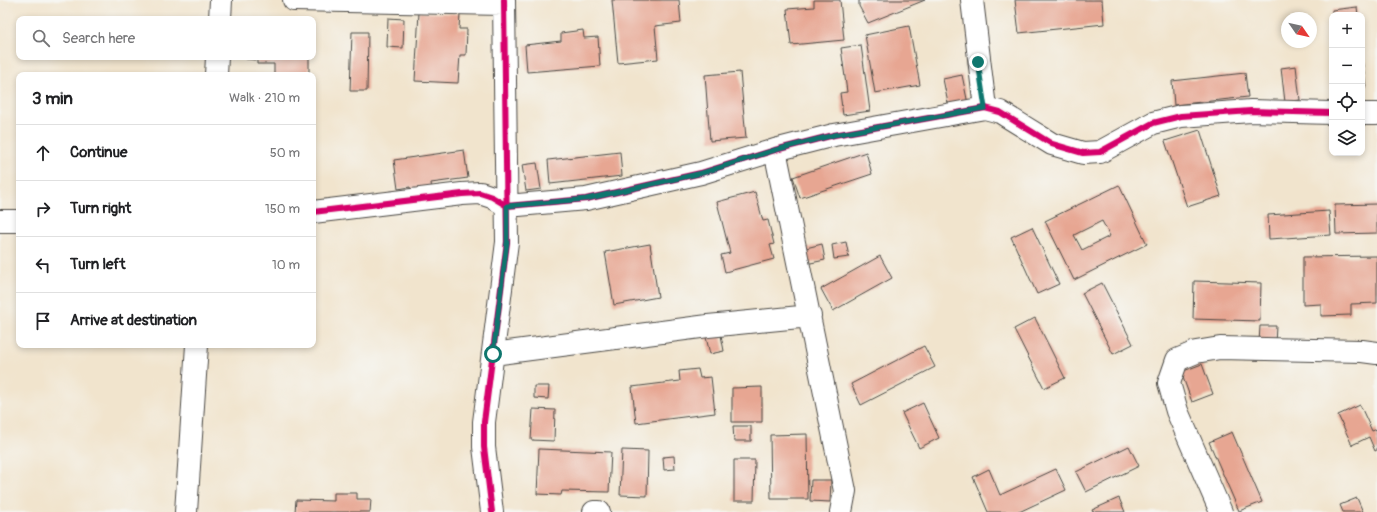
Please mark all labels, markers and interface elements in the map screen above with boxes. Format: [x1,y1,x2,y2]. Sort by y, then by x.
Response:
north arrow [1281,12,1317,48]
map controls [1329,12,1365,156]
button: + [1329,12,1365,48]
search box [16,16,316,60]
icon: search [30,27,52,49]
text: Search here [62,29,135,48]
button: − [1329,48,1365,84]
route end [969,53,987,71]
button: locate [1329,84,1365,120]
text: 3 min [32,88,73,109]
text: Walk · 210 m [229,90,300,106]
button: layers [1329,120,1365,156]
icon: ahead [32,142,54,164]
text: Continue [70,143,128,162]
text: 50 m [270,145,300,161]
icon: right [32,198,54,220]
text: Turn right [70,199,131,218]
text: 150 m [265,201,300,217]
icon: left [32,254,54,276]
text: Turn left [70,255,126,274]
text: 10 m [272,257,300,273]
icon: arrive [32,310,54,332]
text: Arrive at destination [70,311,197,330]
route start [484,345,502,363]

